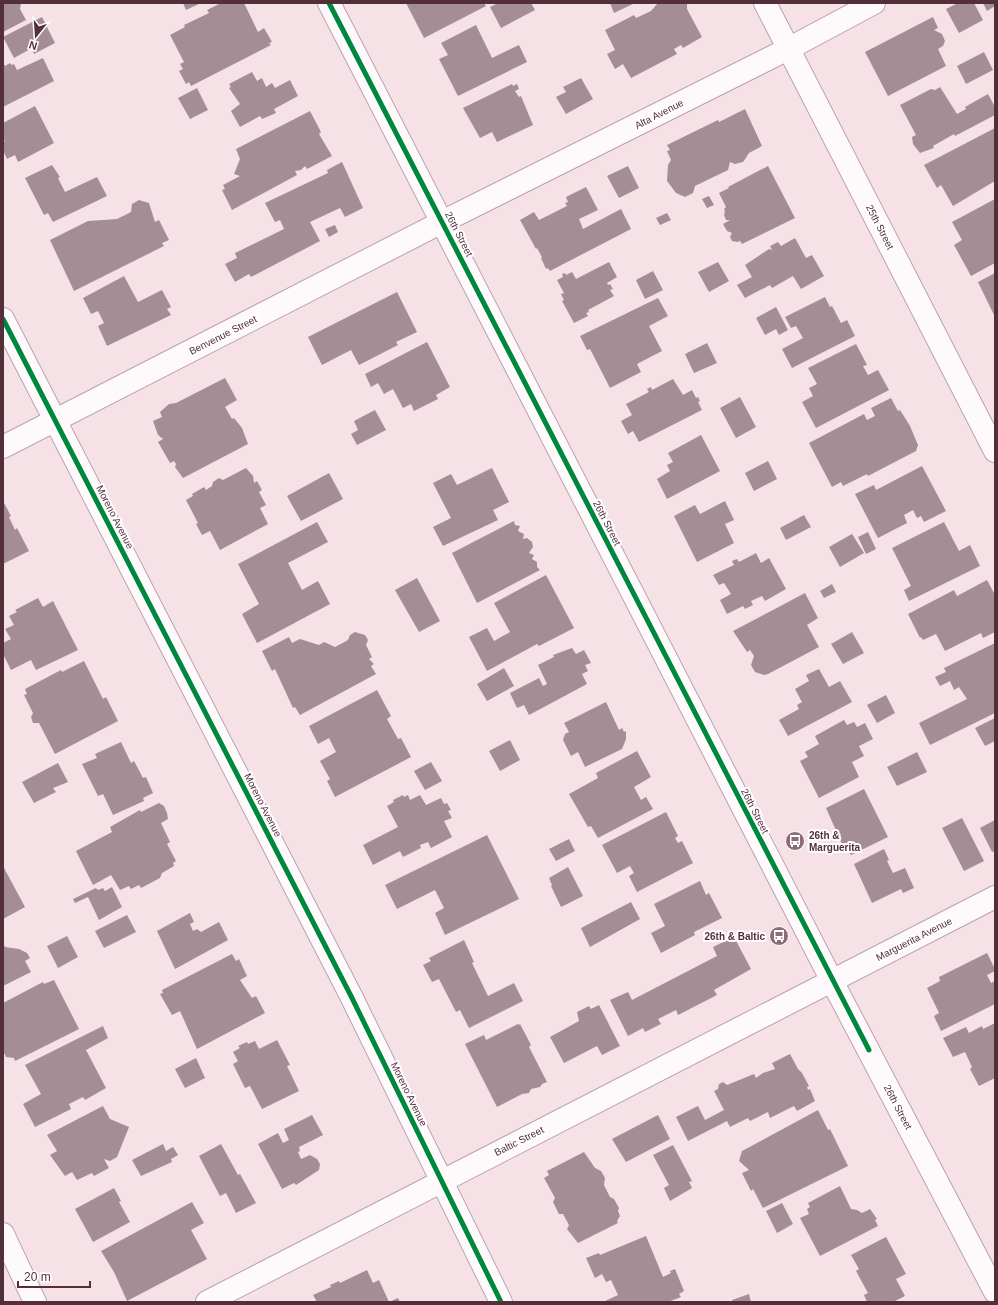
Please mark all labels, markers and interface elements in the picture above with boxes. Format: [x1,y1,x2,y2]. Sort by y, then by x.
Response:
north arrow [16,16,56,56]
text: N [27,39,39,52]
street label: Alta Avenue [633,97,686,131]
street label: 25th Street [864,203,896,251]
street label: 26th Street [443,210,475,258]
street label: Benvenue Street [187,313,259,357]
street label: Moreno Avenue [94,483,136,551]
street label: 26th Street [591,499,623,547]
street label: Moreno Avenue [242,771,284,839]
street label: 26th Street [739,787,771,835]
bus stop icon: 26th & Marguerita [784,830,806,852]
place label: 26th & Marguerita [809,830,861,853]
street label: Marguerita Avenue [874,915,954,963]
bus stop icon: 26th & Baltic [768,925,790,947]
place label: 26th & Baltic [704,931,765,942]
street label: Moreno Avenue [389,1060,429,1128]
street label: 26th Street [882,1083,914,1131]
street label: Baltic Street [492,1124,546,1158]
scale bar [18,1263,90,1289]
text: 20 m [24,1270,51,1284]

